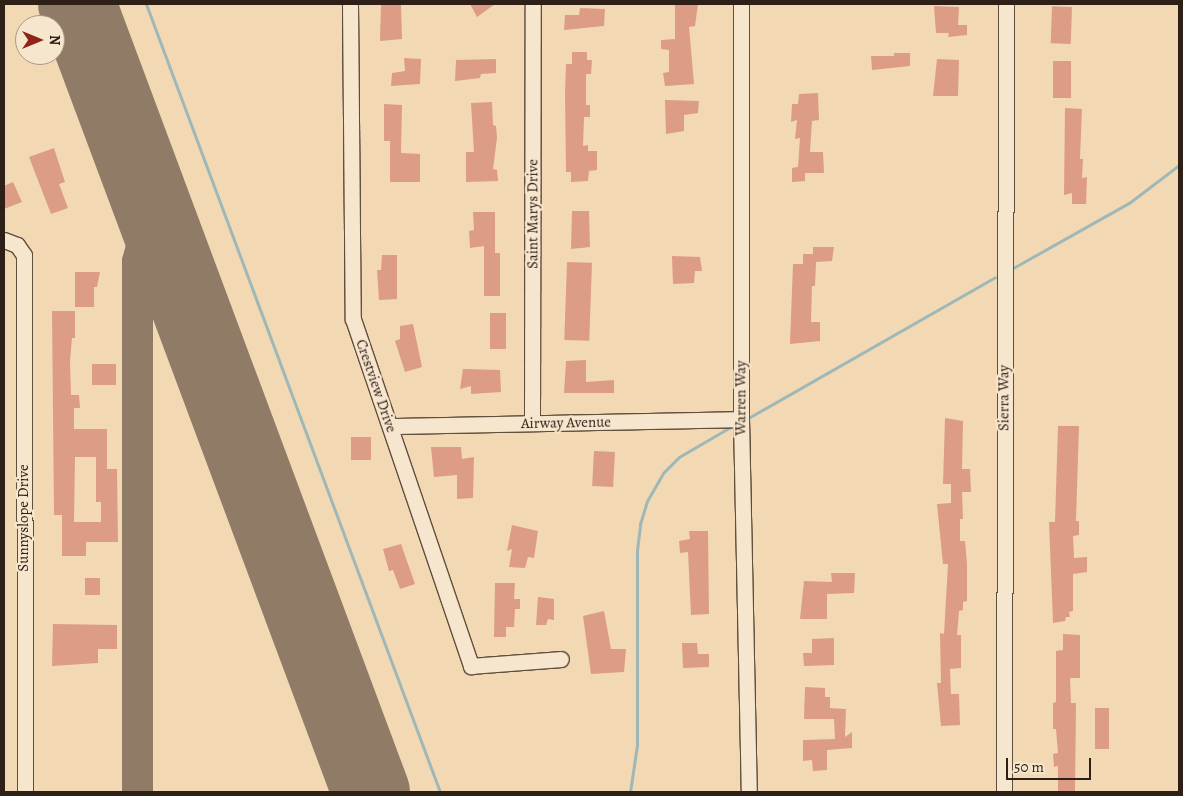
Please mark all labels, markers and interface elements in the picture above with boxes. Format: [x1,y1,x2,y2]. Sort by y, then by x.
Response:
north arrow [15,15,65,65]
text: N [45,35,64,45]
street label: Saint Marys Drive [524,159,542,269]
street label: Crestview Drive [352,337,400,435]
street label: Warren Way [732,360,750,436]
street label: Sierra Way [995,365,1013,431]
street label: Airway Avenue [521,413,611,433]
street label: Sunnyslope Drive [15,464,33,572]
scale bar [1008,748,1093,780]
text: 50 m [1014,757,1044,777]

